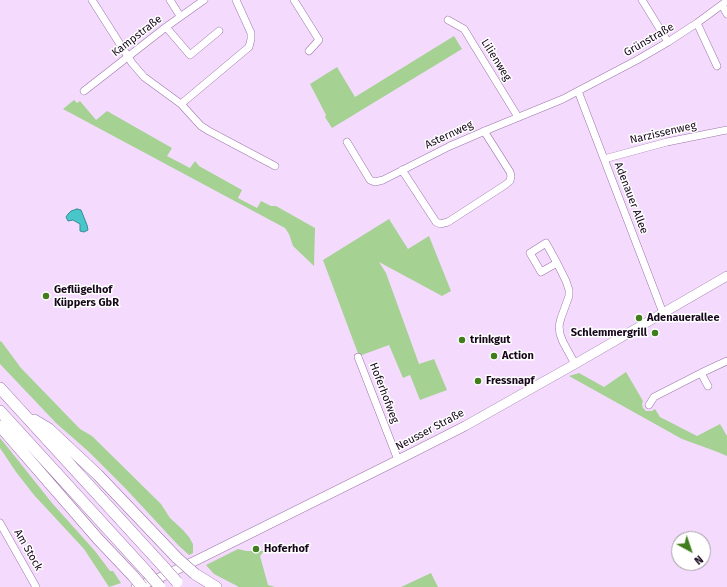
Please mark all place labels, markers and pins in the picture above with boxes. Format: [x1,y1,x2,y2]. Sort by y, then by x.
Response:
place label: Geflügelhof Küppers GbR [54,283,119,309]
marker: Geflügelhof Küppers GbR [41,291,51,301]
place label: Adenauerallee [647,311,719,325]
marker: Adenauerallee [634,313,644,323]
place label: Schlemmergrill [571,326,647,340]
marker: Schlemmergrill [650,328,660,338]
place label: trinkgut [470,333,511,347]
marker: trinkgut [457,335,467,345]
place label: Action [502,349,534,363]
marker: Action [489,351,499,361]
place label: Fressnapf [486,374,535,388]
marker: Fressnapf [473,376,483,386]
place label: Hoferhof [264,542,309,556]
marker: Hoferhof [251,544,261,554]

